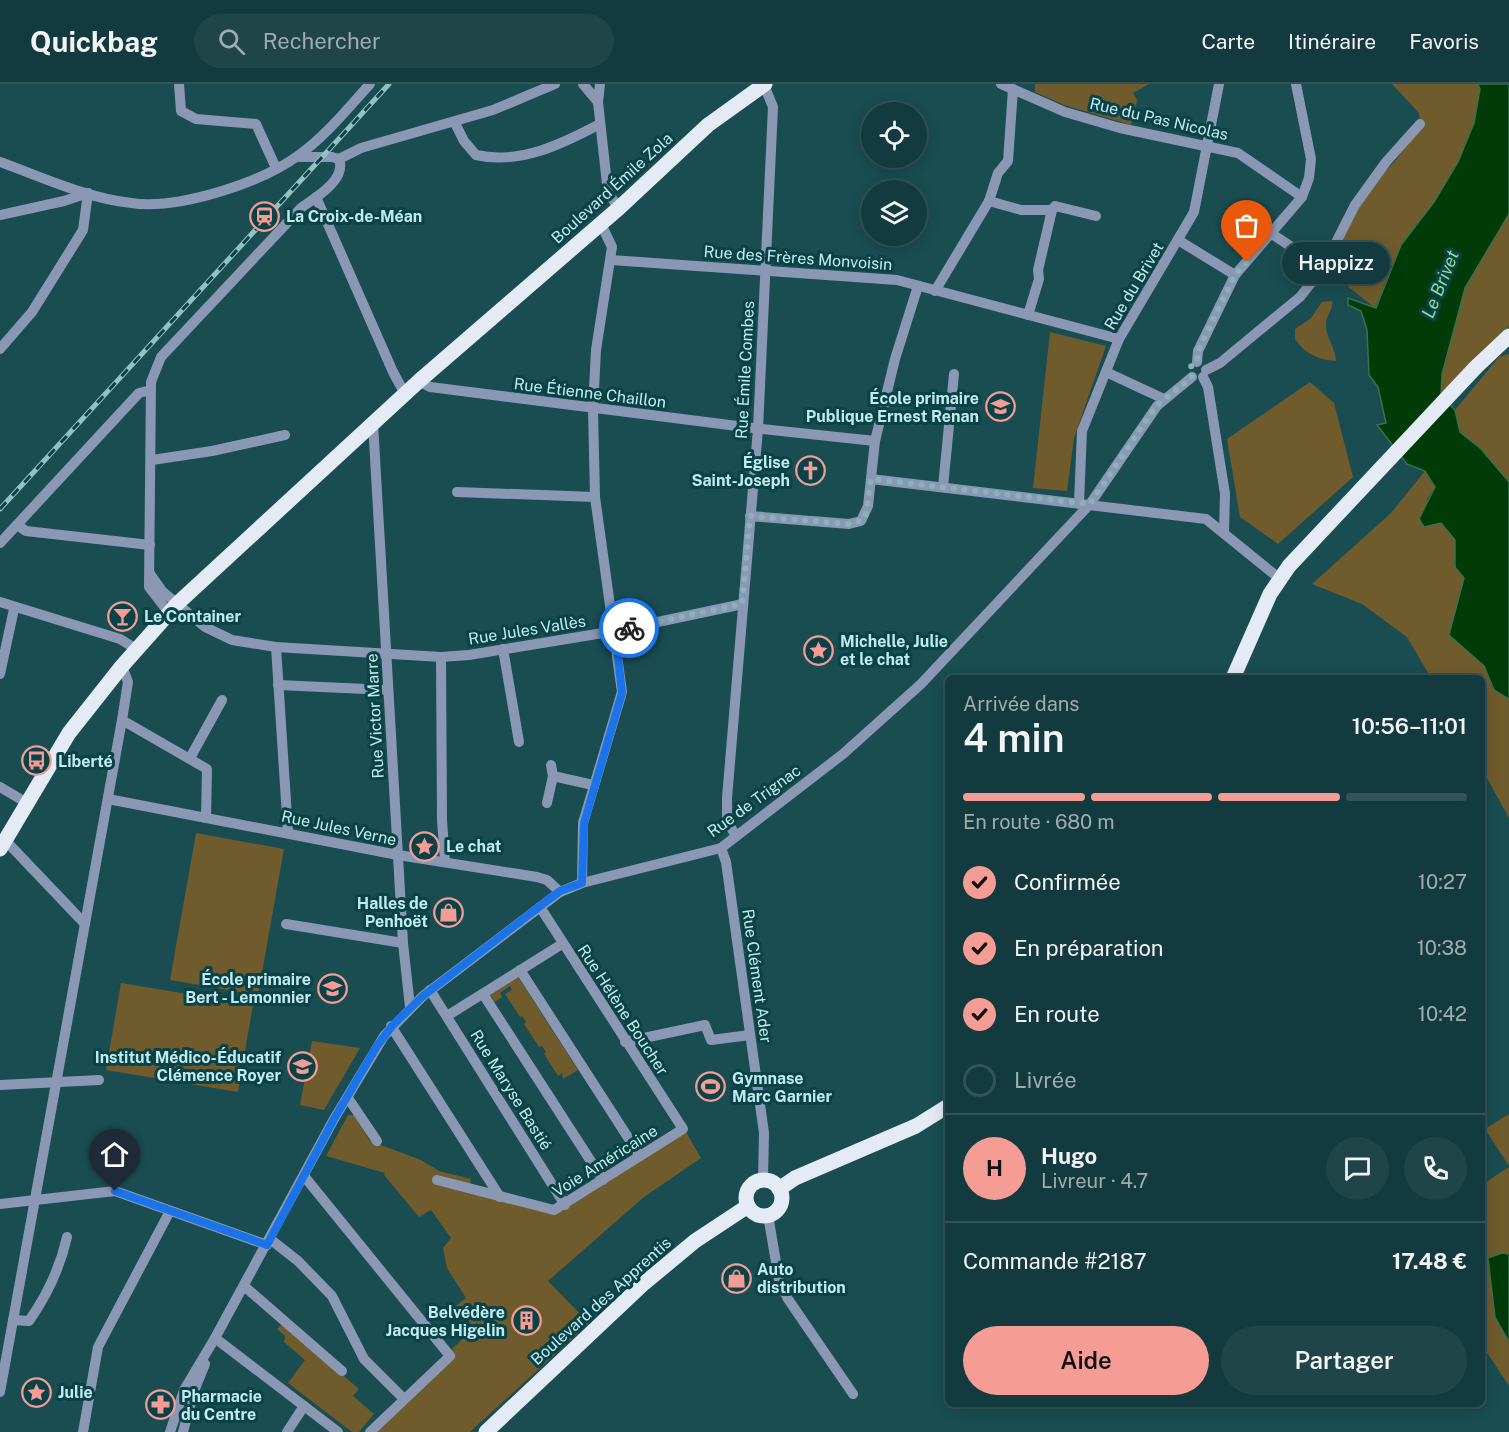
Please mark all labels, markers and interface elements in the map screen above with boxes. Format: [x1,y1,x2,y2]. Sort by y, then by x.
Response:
search box [194,14,614,68]
text: Quickbag [30,25,158,58]
icon: search [215,25,248,58]
text: Rechercher [263,28,381,54]
text: Carte [1201,29,1255,54]
text: Itinéraire [1288,29,1376,54]
text: Favoris [1409,29,1479,54]
street label: Rue du Pas Nicolas [1088,94,1230,144]
map controls [861,102,927,246]
button: locate [861,102,927,168]
street label: Boulevard Émile Zola [547,128,676,247]
button: layers [861,180,927,246]
station icon: La Croix-de-Méan [249,200,281,232]
pin [1221,200,1272,262]
place label: La Croix-de-Méan [286,207,422,226]
icon: bag [1230,209,1263,242]
street label: Rue du Brivet [1100,239,1168,333]
callout: Happizz [1283,241,1391,283]
street label: Rue des Frères Monvoisin [703,242,893,274]
water label: Le Brivet [1417,247,1463,321]
text: Happizz [1298,251,1374,275]
street label: Rue Émile Combes [731,300,758,440]
street label: Rue Étienne Chaillon [513,373,667,412]
place label: École primaire Publique Ernest Renan [806,388,979,426]
school or university icon: École primaire Publique Ernest Renan [984,391,1016,423]
place label: Église Saint-Joseph [692,452,790,490]
church icon: Église Saint-Joseph [795,455,827,487]
courier [599,598,659,658]
bar icon: Le Container [107,600,139,632]
place label: Le Container [144,607,242,626]
street label: Rue Jules Vallès [467,611,587,649]
icon: bike [613,612,646,645]
place label: Michelle, Julie et le chat [840,632,948,669]
place icon: Michelle, Julie et le chat [803,634,835,666]
street label: Rue Victor Marre [362,653,388,779]
text: Arrivée dans [963,692,1079,716]
text: 10:56–11:01 [1352,713,1467,739]
text: 4 min [963,715,1065,761]
bus stop icon: Liberté [21,745,53,777]
place label: Liberté [58,752,113,771]
street label: Rue de Trignac [704,761,804,841]
street label: Rue Jules Verne [280,807,398,849]
text: En route · 680 m [963,810,1115,834]
place icon: Le chat [409,830,441,862]
place label: Le chat [446,837,502,856]
icon: check [963,866,996,899]
text: Confirmée [1014,869,1121,895]
text: 10:27 [1418,870,1467,894]
place label: Halles de Penhoët [357,894,428,931]
shop icon: Halles de Penhoët [433,896,465,928]
street label: Rue Clément Ader [738,908,776,1044]
icon: check [963,932,996,965]
text: En préparation [1014,935,1164,961]
text: 10:38 [1417,936,1467,960]
street label: Rue Hélène Boucher [574,941,672,1079]
place label: École primaire Bert - Lemonnier [185,969,311,1007]
school or university icon: École primaire Bert - Lemonnier [316,972,348,1004]
icon: check [963,998,996,1031]
text: En route [1014,1001,1100,1027]
text: 10:42 [1418,1002,1467,1026]
street label: Rue Maryse Bastié [466,1026,556,1154]
place label: Institut Médico-Éducatif Clémence Royer [95,1047,282,1085]
school or university icon: Institut Médico-Éducatif Clémence Royer [286,1050,318,1082]
text: Livrée [1014,1067,1077,1093]
place label: Gymnase Marc Garnier [732,1069,832,1106]
sports icon: Gymnase Marc Garnier [695,1071,727,1103]
street label: Voie Américaine [549,1121,661,1201]
pin [89,1129,140,1191]
button: chat [1326,1137,1389,1200]
button: phone [1404,1137,1467,1200]
icon: home [98,1138,131,1171]
text: Hugo [1041,1143,1097,1169]
text: H [986,1155,1003,1181]
text: Livreur · 4.7 [1041,1169,1148,1193]
street label: Boulevard des Apprentis [527,1233,675,1369]
text: Commande #2187 [963,1248,1147,1274]
text: 17.48 € [1392,1248,1467,1274]
place label: Auto distribution [757,1260,846,1297]
shop icon: Auto distribution [720,1262,752,1294]
place label: Belvédère Jacques Higelin [386,1303,505,1340]
building icon: Belvédère Jacques Higelin [510,1305,542,1337]
button: Aide [963,1326,1209,1395]
button: Partager [1221,1326,1467,1395]
place icon: Julie [21,1376,53,1408]
place label: Julie [58,1383,93,1402]
place label: Pharmacie du Centre [181,1387,262,1424]
pharmacy icon: Pharmacie du Centre [144,1389,176,1421]

